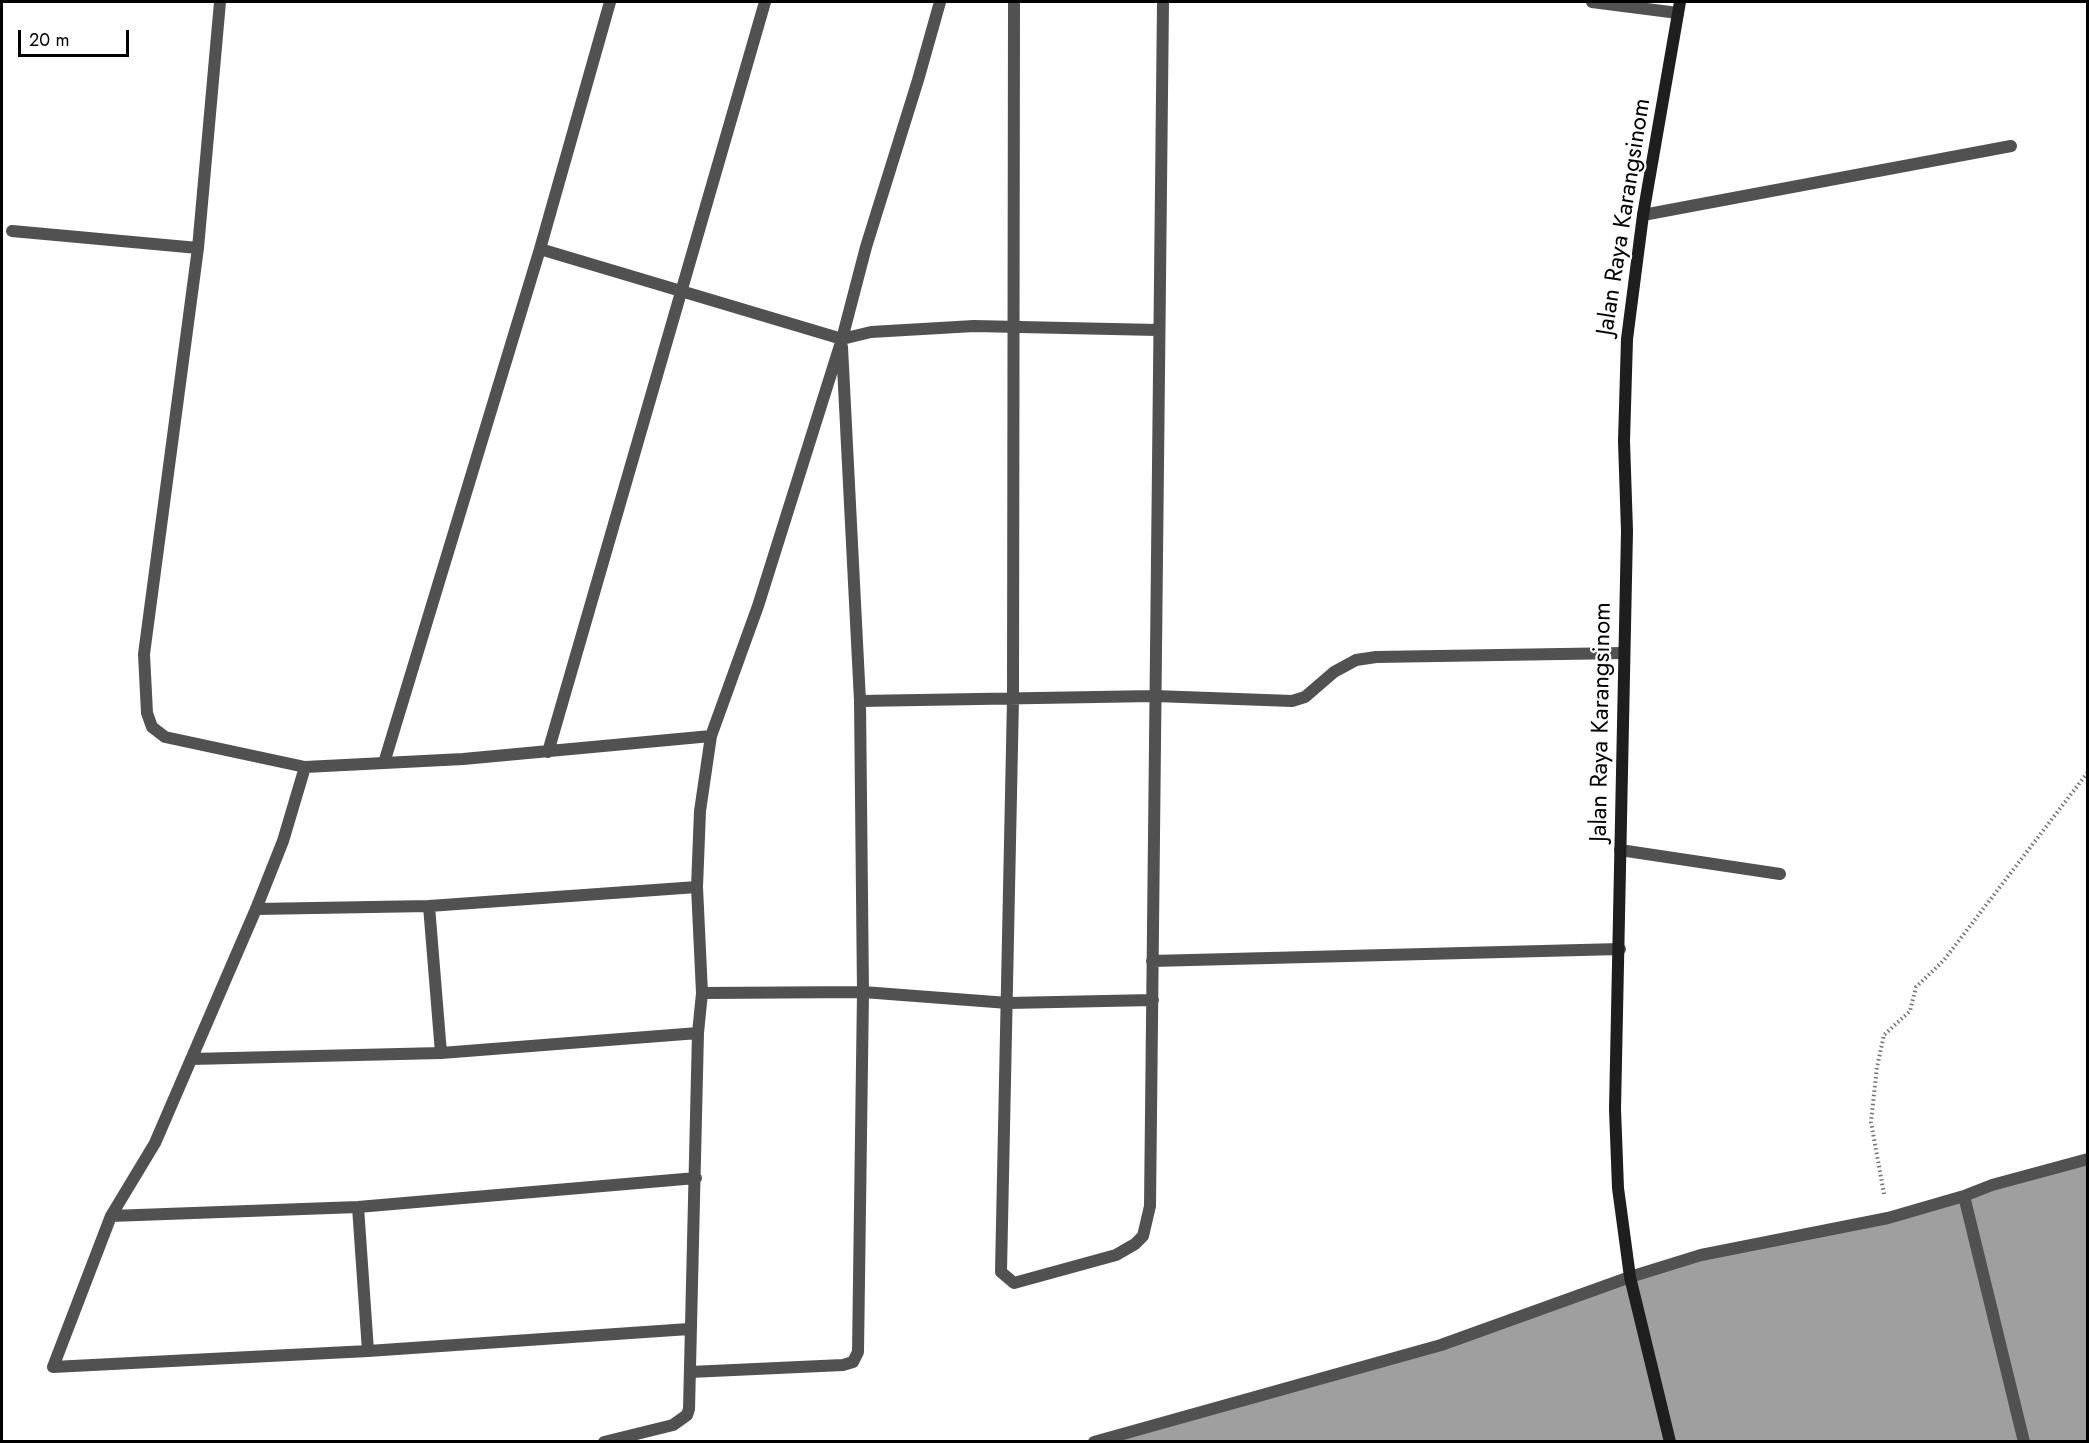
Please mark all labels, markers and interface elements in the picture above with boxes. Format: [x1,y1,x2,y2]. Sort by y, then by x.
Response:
scale bar [21,18,132,56]
text: 20 m [29,27,69,53]
street label: Jalan Raya Karangsinom [1592,96,1658,338]
street label: Jalan Raya Karangsinom [1586,602,1618,842]

